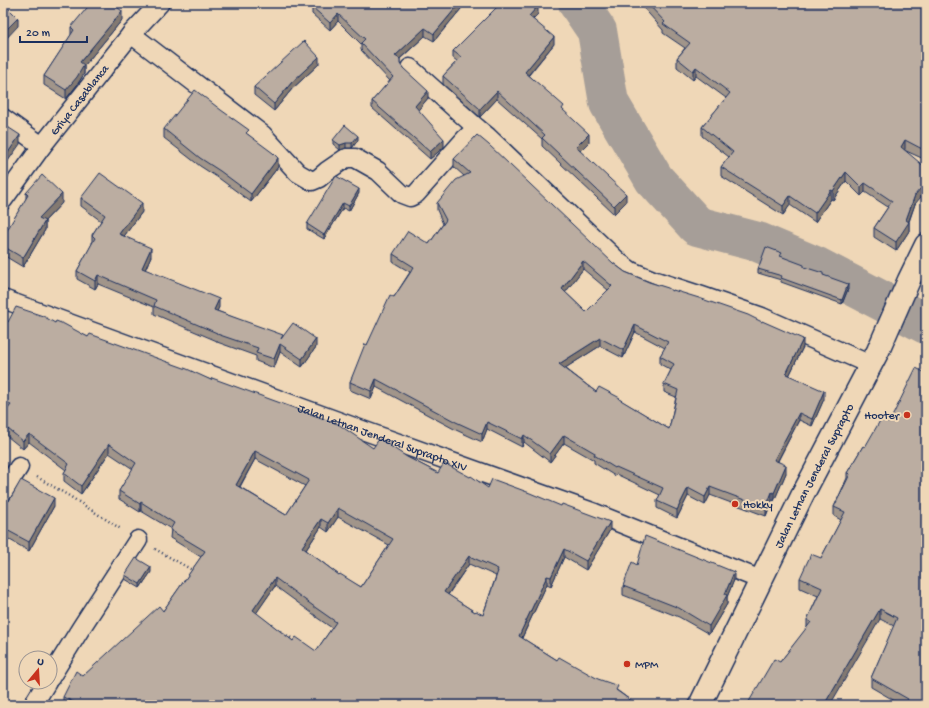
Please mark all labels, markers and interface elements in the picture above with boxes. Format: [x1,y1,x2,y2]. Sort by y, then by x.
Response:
scale bar [20,18,87,44]
text: 20 m [26,27,51,41]
street label: Griya Casablanca [48,62,113,139]
street label: Jalan Letnan Jenderal Suprapto XIV [295,402,469,476]
street label: Jalan Letnan Jenderal Suprapto [773,402,858,551]
place label: Hooter [864,410,901,424]
marker: Hooter [902,410,912,420]
marker: Hokky [730,499,740,509]
place label: Hokky [743,499,773,513]
north arrow [18,650,58,690]
text: U [36,656,46,669]
marker: MPM [622,659,632,669]
place label: MPM [635,659,659,673]

